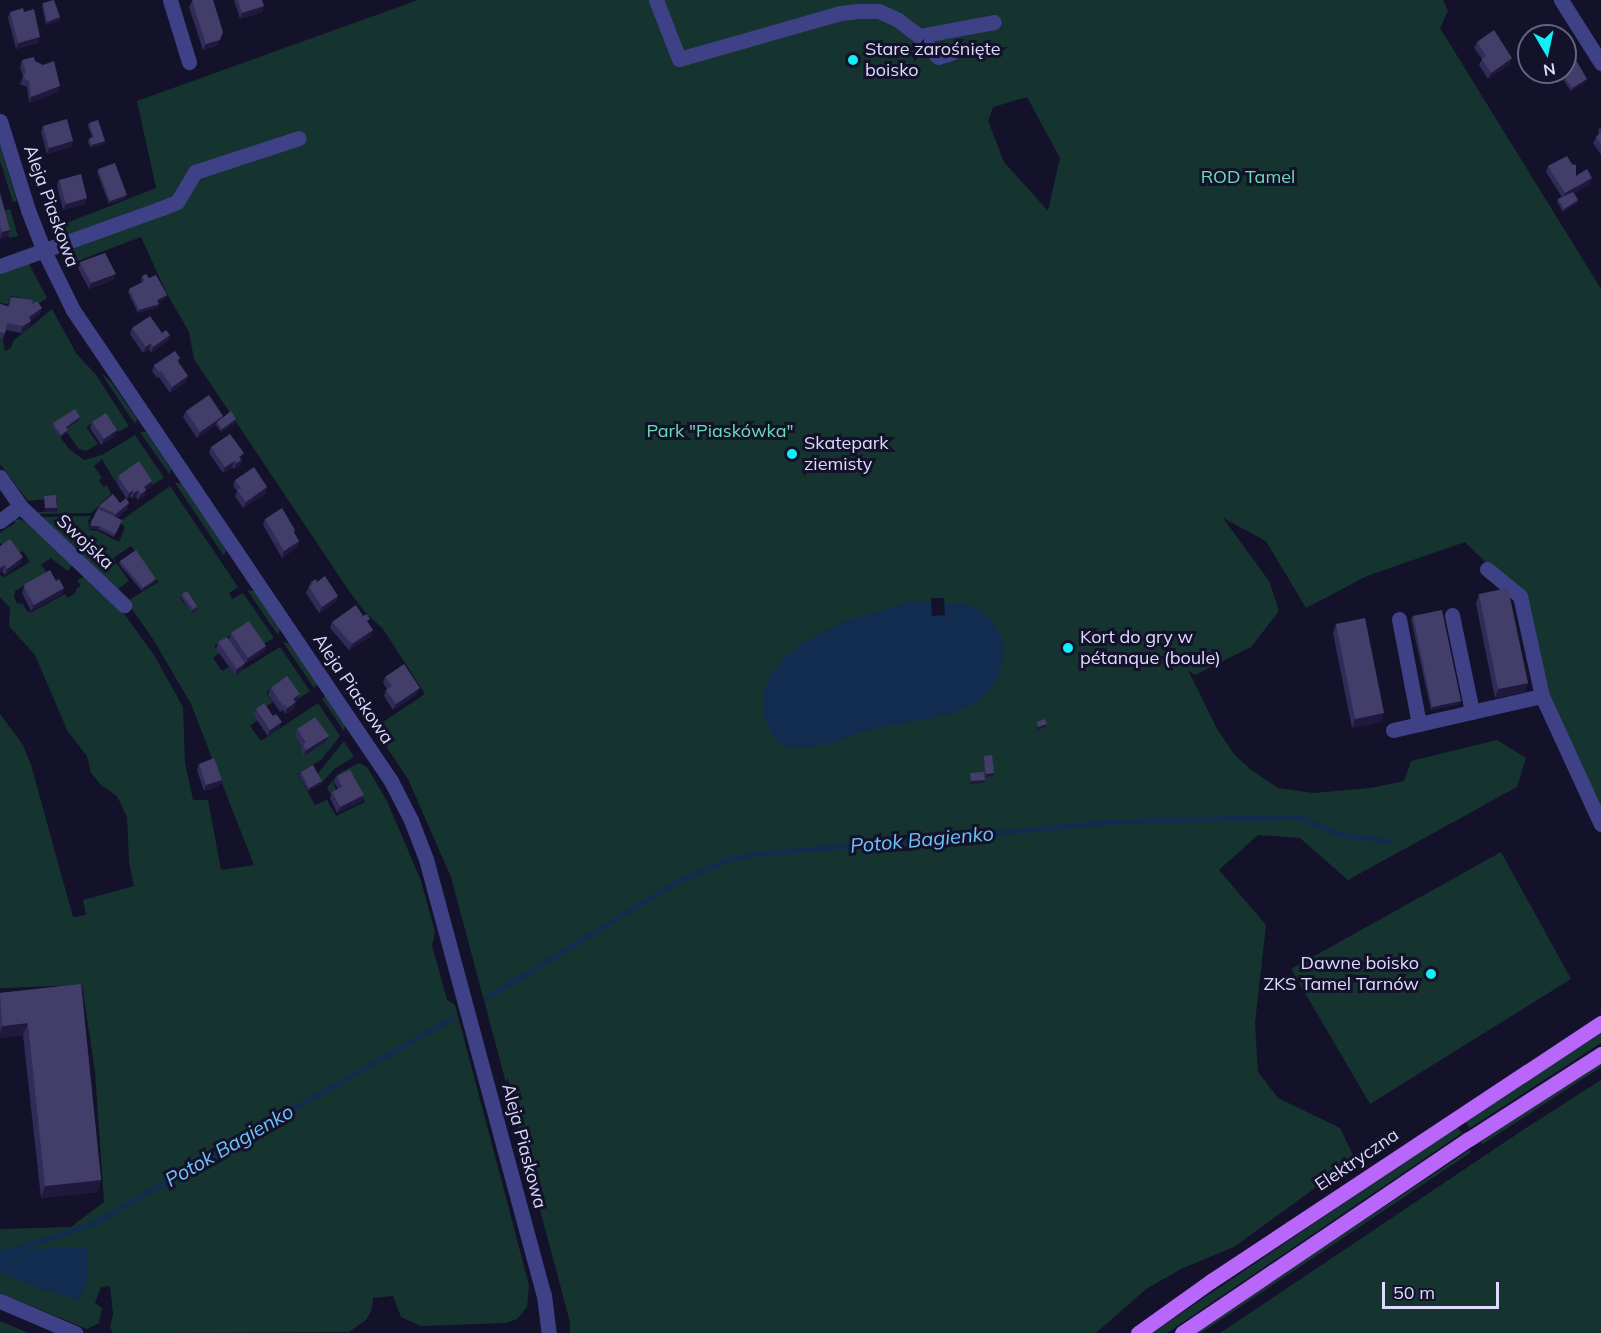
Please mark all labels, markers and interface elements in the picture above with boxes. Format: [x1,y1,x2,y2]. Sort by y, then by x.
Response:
north arrow [1517,24,1577,84]
place label: Stare zarośnięte boisko [865,39,1000,82]
marker: Stare zarośnięte boisko [846,53,860,67]
text: N [1542,59,1557,81]
street label: Aleja Piaskowa [19,142,83,270]
park label: ROD Tamel [1201,166,1295,188]
park label: Park "Piaskówka" [646,420,794,442]
place label: Skatepark ziemisty [804,433,889,476]
marker: Skatepark ziemisty [785,447,799,461]
street label: Swojska [52,510,118,574]
place label: Kort do gry w pétanque (boule) [1080,627,1221,670]
street label: Aleja Piaskowa [308,630,398,748]
marker: Kort do gry w pétanque (boule) [1061,641,1075,655]
water label: Potok Bagienko [849,821,995,857]
place label: Dawne boisko ZKS Tamel Tarnów [1263,953,1419,996]
marker: Dawne boisko ZKS Tamel Tarnów [1424,967,1438,981]
street label: Aleja Piaskowa [497,1081,551,1211]
water label: Potok Bagienko [161,1099,297,1191]
street label: Elektryczna [1311,1124,1403,1196]
scale bar [1385,1270,1502,1308]
text: 50 m [1393,1281,1435,1304]

